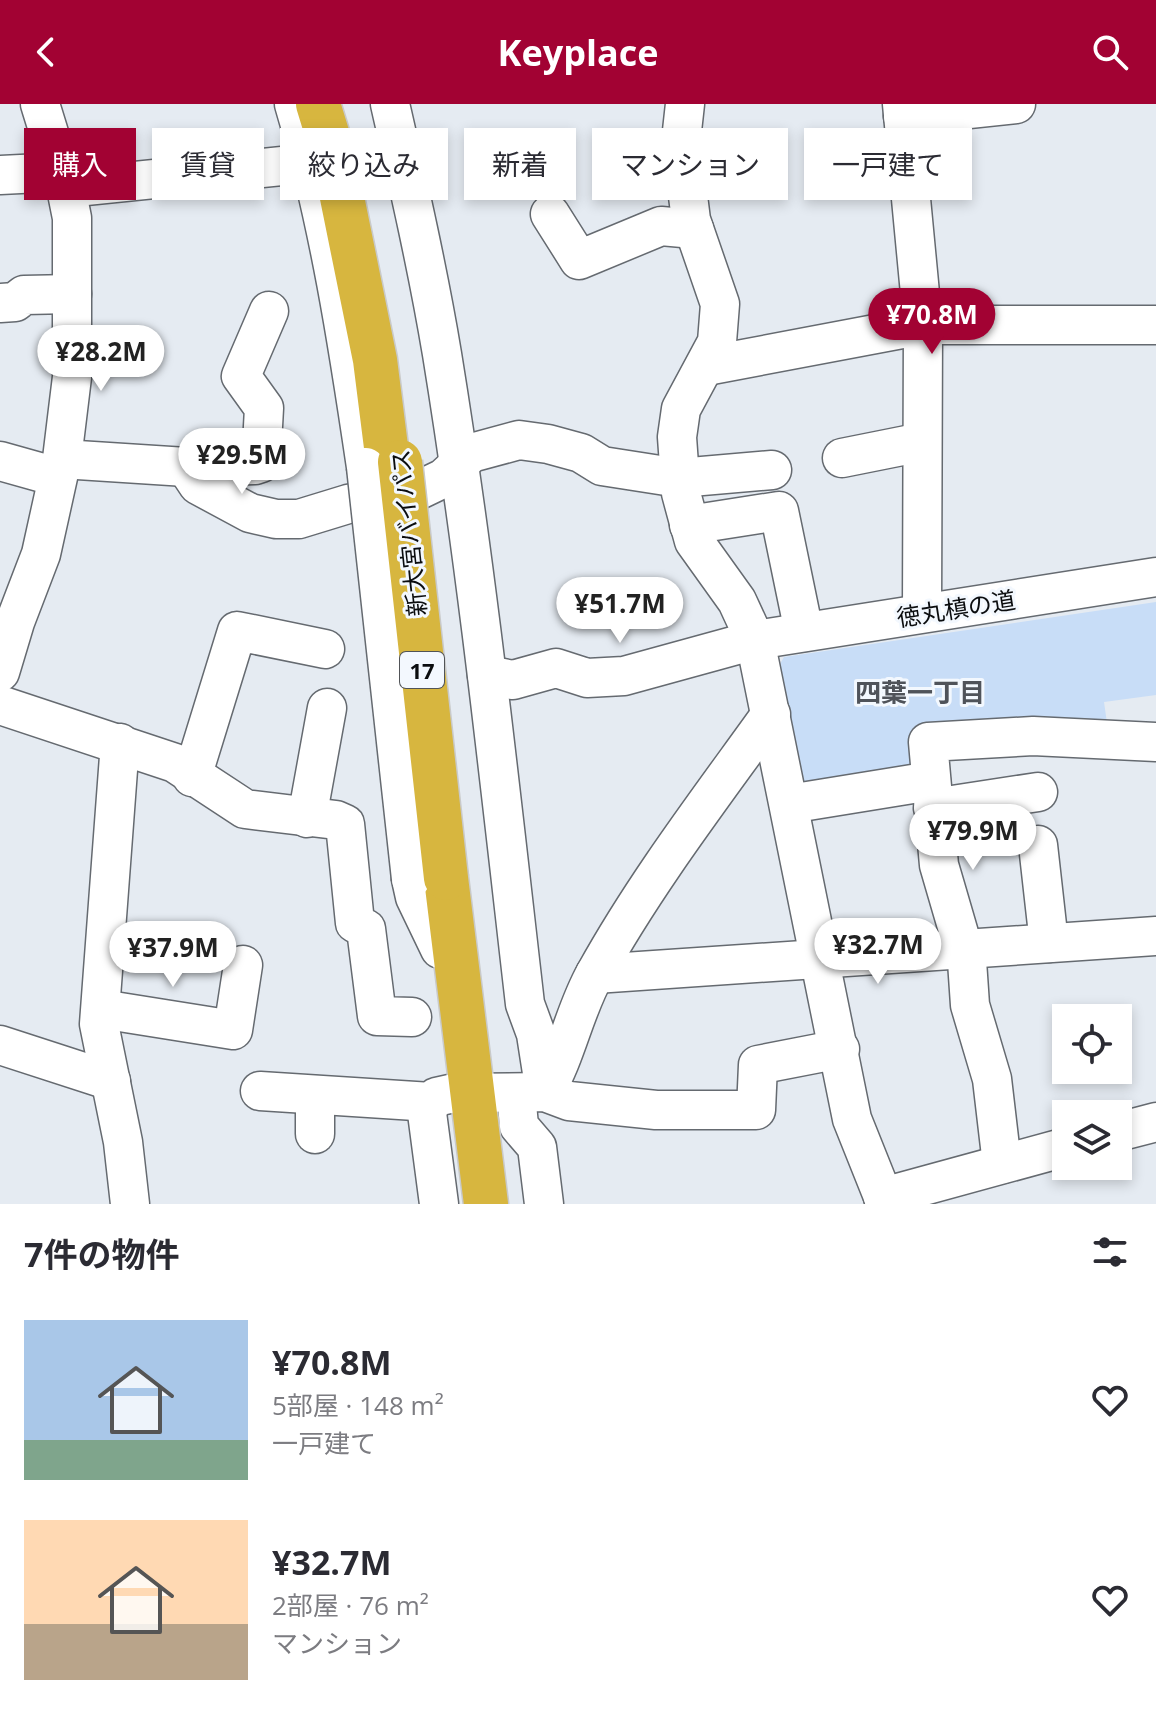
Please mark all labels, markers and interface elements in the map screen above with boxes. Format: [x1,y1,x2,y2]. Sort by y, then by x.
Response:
text: Keyplace [498,28,658,77]
icon: back [24,30,68,74]
icon: search [1088,30,1132,74]
chip: 購入 [24,128,136,200]
chip: 賃貸 [152,128,264,200]
chip: 絞り込み [280,128,448,200]
chip: 新着 [464,128,576,200]
chip: マンション [592,128,788,200]
chip: 一戸建て [804,128,972,200]
pin: ¥70.8M [867,288,997,356]
text: ¥70.8M [886,296,978,332]
pin: ¥28.2M [36,325,166,393]
text: ¥28.2M [55,333,147,369]
pin: ¥29.5M [177,428,307,496]
text: ¥29.5M [196,436,288,472]
street label: 新大宮バイパス [383,448,433,618]
pin: ¥51.7M [555,577,685,645]
street label: 徳丸槙の道 [894,582,1018,634]
text: ¥51.7M [574,585,666,621]
road number: 17 [400,652,444,688]
district label: 四葉一丁目 [855,674,985,710]
pin: ¥79.9M [908,804,1038,872]
text: ¥79.9M [927,812,1019,848]
pin: ¥32.7M [813,918,943,986]
pin: ¥37.9M [108,921,238,989]
text: ¥32.7M [832,926,924,962]
text: ¥37.9M [127,929,219,965]
map controls [1052,1004,1132,1180]
button: locate [1052,1004,1132,1084]
button: layers [1052,1100,1132,1180]
icon: filters [1088,1230,1132,1274]
text: 7件の物件 [24,1231,179,1277]
text: ¥70.8M [272,1339,392,1385]
icon: home [88,1352,184,1448]
icon: heart [1088,1378,1132,1422]
text: 5部屋 · 148 m² [272,1387,444,1423]
text: 一戸建て [272,1425,376,1461]
text: ¥32.7M [272,1539,392,1585]
icon: home [88,1552,184,1648]
icon: heart [1088,1578,1132,1622]
text: 2部屋 · 76 m² [272,1587,429,1623]
text: マンション [272,1625,402,1661]

